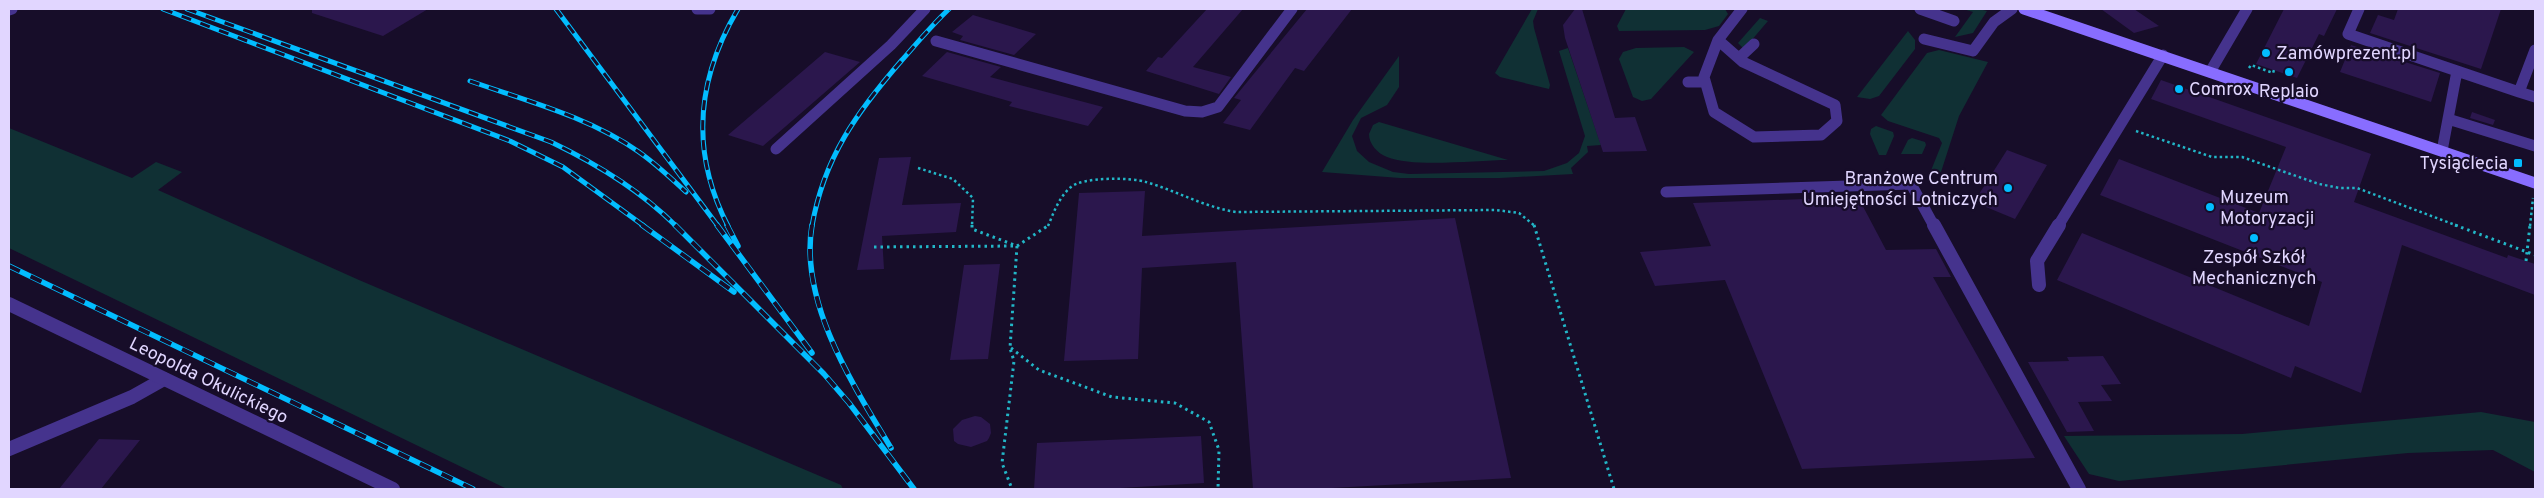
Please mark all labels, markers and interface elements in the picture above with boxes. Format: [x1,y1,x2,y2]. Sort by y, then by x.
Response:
place label: Zamówprezent.pl [2276,43,2416,66]
marker: Zamówprezent.pl [2260,47,2272,59]
marker: Replaio [2283,66,2295,78]
place label: Comrox [2189,79,2252,102]
place label: Replaio [2259,81,2319,104]
marker: Comrox [2173,83,2185,95]
place label: Tysiąclecia [2420,153,2508,176]
marker: Tysiąclecia [2512,157,2524,169]
place label: Branżowe Centrum Umiejętności Lotniczych [1802,168,1998,212]
marker: Branżowe Centrum Umiejętności Lotniczych [2002,182,2014,194]
place label: Muzeum Motoryzacji [2220,187,2314,231]
marker: Muzeum Motoryzacji [2204,201,2216,213]
marker: Zespół Szkół Mechanicznych [2248,232,2260,244]
place label: Zespół Szkół Mechanicznych [2192,247,2316,291]
street label: Leopolda Okulickiego [125,333,292,430]

